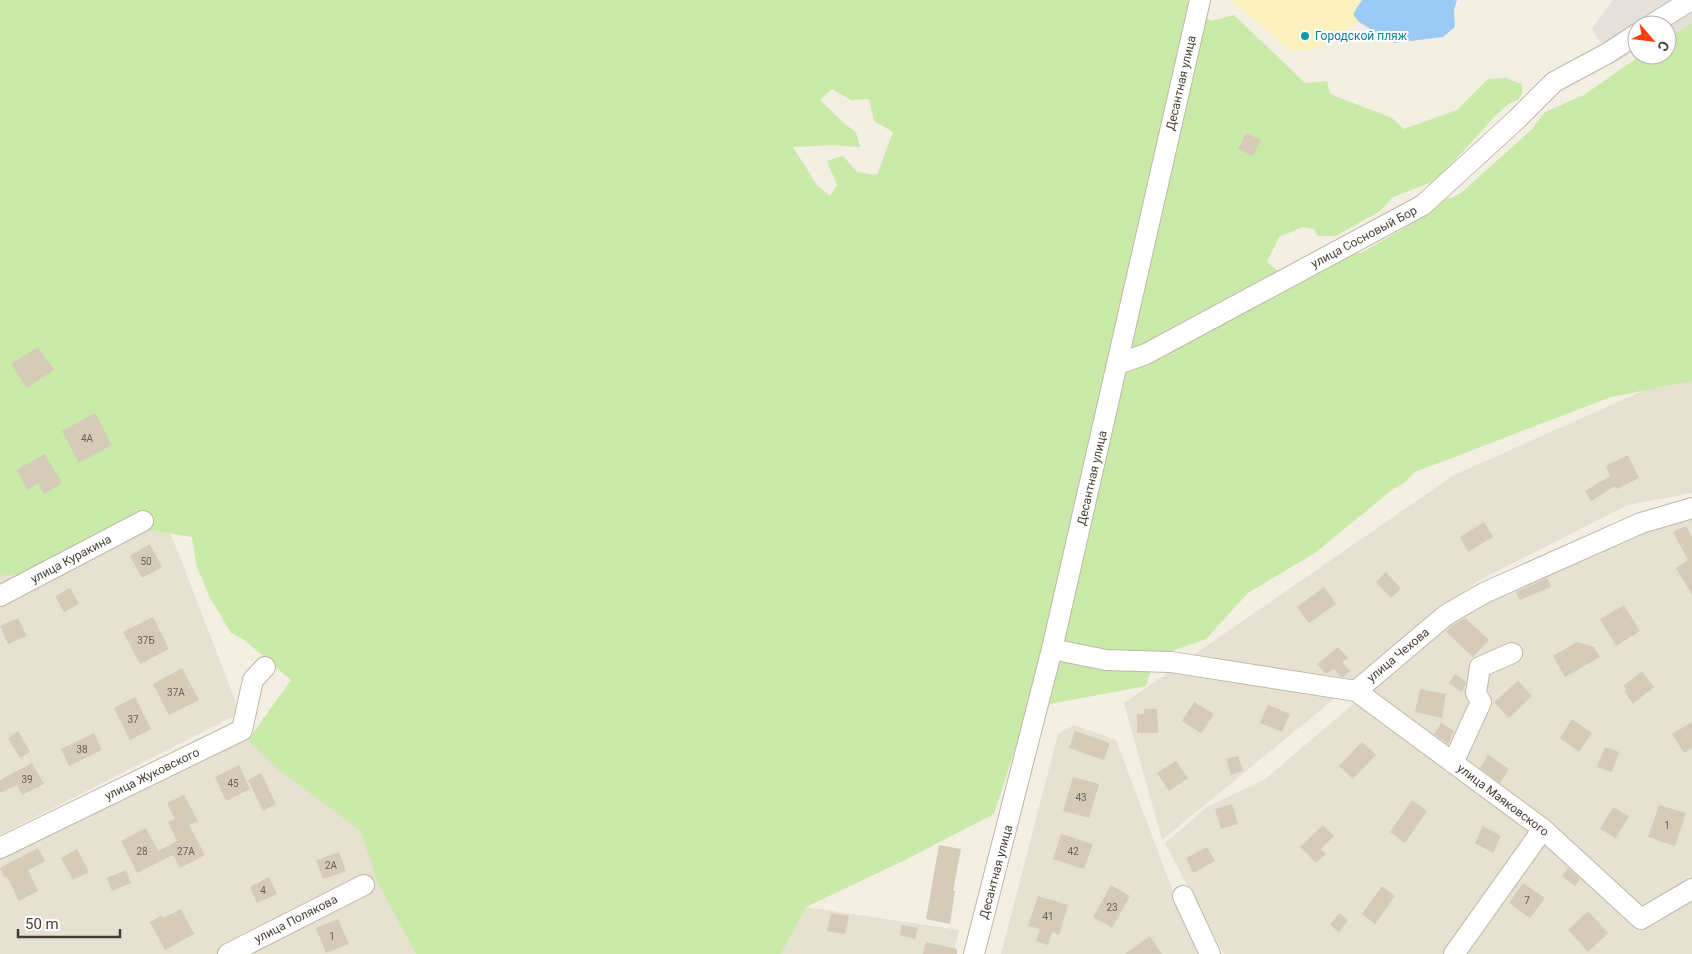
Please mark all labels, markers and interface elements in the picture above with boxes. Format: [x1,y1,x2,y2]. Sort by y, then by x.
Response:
north arrow [1627,15,1677,65]
place label: Городской пляж [1315,29,1408,43]
marker: Городской пляж [1299,30,1311,42]
street label: Десантная улица [1163,34,1199,132]
text: С [1654,38,1673,54]
street label: улица Сосновый Бор [1309,203,1420,271]
street label: Десантная улица [1074,429,1110,527]
house number: 4А [81,433,94,444]
street label: улица Куракина [28,532,114,586]
house number: 50 [140,556,152,567]
street label: улица Чехова [1364,625,1432,685]
house number: 37Б [137,635,155,646]
house number: 37А [167,687,185,698]
house number: 37 [127,714,139,725]
house number: 38 [76,744,88,755]
street label: улица Жуковского [102,745,202,803]
street label: улица Маяковского [1455,761,1552,839]
house number: 39 [21,774,33,785]
house number: 45 [227,778,239,789]
house number: 43 [1075,792,1087,803]
house number: 1 [1664,820,1670,831]
street label: Десантная улица [977,823,1015,921]
house number: 28 [136,846,148,857]
house number: 27А [177,846,195,857]
house number: 42 [1067,846,1079,857]
house number: 2А [325,860,338,871]
house number: 4 [260,885,266,896]
street label: улица Полякова [252,892,340,946]
house number: 7 [1524,895,1530,906]
house number: 23 [1106,902,1118,913]
scale bar [18,906,120,938]
house number: 41 [1042,911,1054,922]
text: 50 m [25,915,59,933]
house number: 1 [329,931,335,942]

